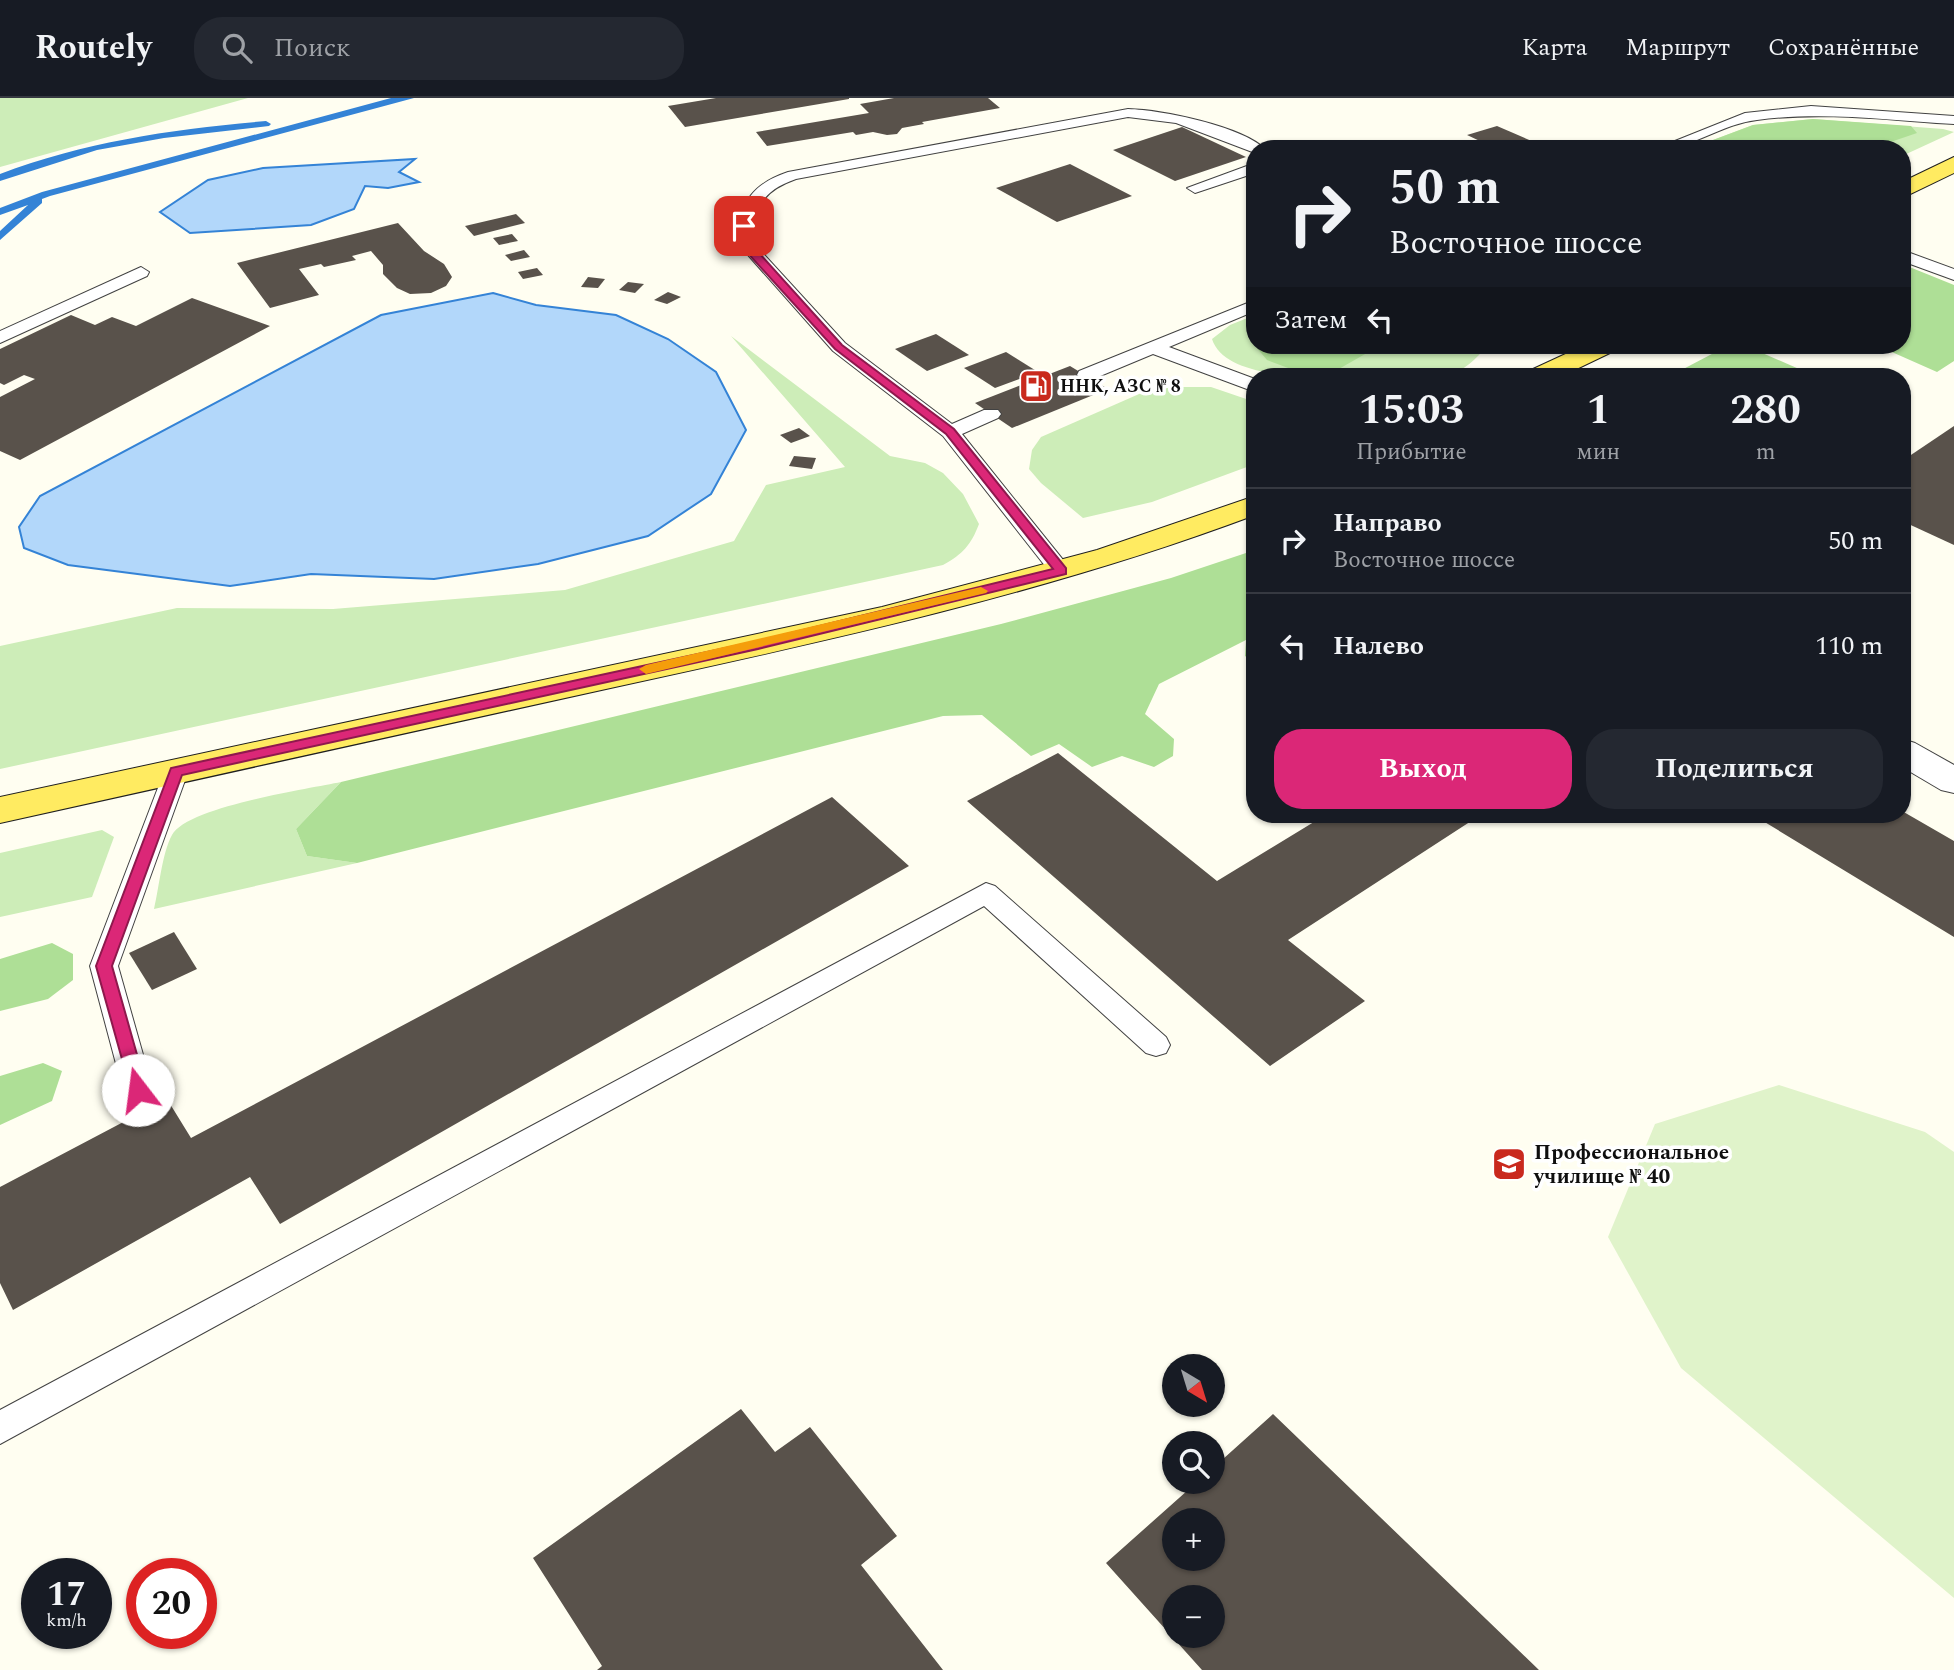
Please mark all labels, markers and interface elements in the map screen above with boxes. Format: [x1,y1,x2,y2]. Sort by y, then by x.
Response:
search box [194,17,684,80]
text: Routely [35,23,152,73]
text: Поиск [274,28,351,68]
icon: search [218,29,256,67]
text: Карта [1522,30,1587,66]
text: Маршрут [1625,30,1730,66]
text: Сохранённые [1768,30,1919,66]
text: 50 m [1389,151,1500,226]
icon: right [1274,168,1365,259]
pin [714,196,774,256]
icon: arrive [725,207,763,245]
text: Восточное шоссе [1389,219,1643,268]
text: Затем [1274,300,1347,340]
icon: left [1361,301,1399,339]
fuel station icon: ННК, АЗС № 8 [1017,367,1055,405]
place label: ННК, АЗС № 8 [1060,373,1181,400]
text: 15:03 [1359,379,1464,442]
text: 1 [1587,379,1610,442]
text: 280 [1730,379,1801,442]
text: Прибытие [1356,435,1467,470]
text: мин [1577,435,1620,470]
text: m [1756,435,1775,470]
text: Направо [1333,503,1442,543]
text: 50 m [1828,521,1883,561]
icon: right [1274,522,1312,560]
text: Восточное шоссе [1333,543,1515,578]
text: Налево [1333,626,1424,666]
text: 110 m [1815,626,1883,666]
icon: left [1274,627,1312,665]
button: Выход [1274,729,1572,809]
button: Поделиться [1586,729,1883,809]
position arrow [101,1053,175,1127]
place label: Профессиональное училище № 40 [1533,1137,1729,1193]
school or university icon: Профессиональное училище № 40 [1490,1145,1528,1183]
north arrow [1162,1354,1225,1418]
map controls [1162,1354,1225,1648]
button: search [1162,1431,1225,1494]
button: + [1162,1508,1225,1571]
speed limit sign: 20 [126,1558,217,1649]
text: 17 [47,1568,86,1621]
button: − [1162,1585,1225,1648]
text: km/h [46,1607,87,1634]

